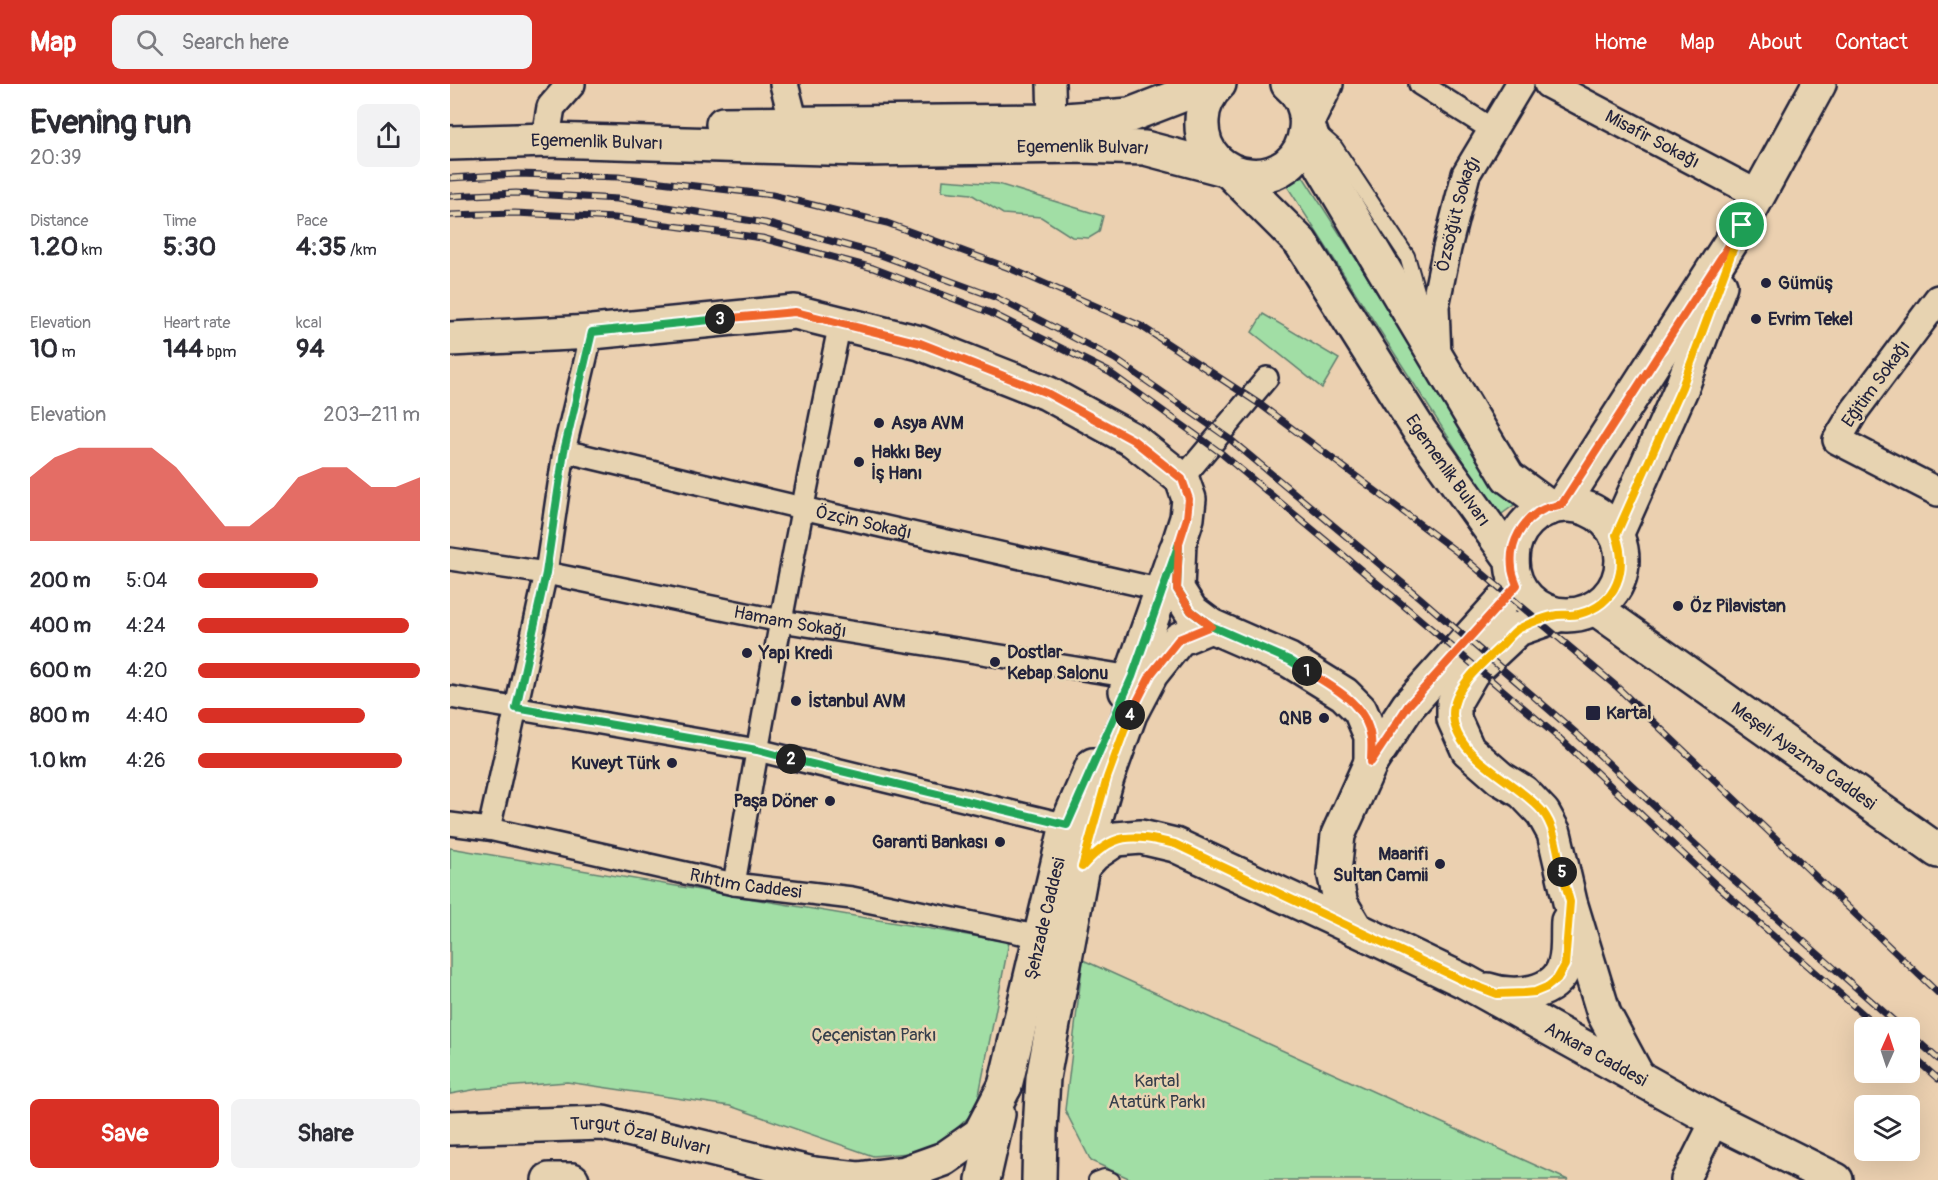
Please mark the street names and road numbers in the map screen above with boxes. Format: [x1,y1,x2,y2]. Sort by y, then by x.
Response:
street label: Misafir Sokağı [1601,105,1704,173]
street label: Egemenlik Bulvarı [531,128,663,155]
street label: Egemenlik Bulvarı [1017,134,1152,160]
street label: Özsöğüt Sokağı [1431,152,1486,274]
street label: Eğitim Sokağı [1837,336,1915,432]
street label: Egemenlik Bulvarı [1401,410,1496,531]
street label: Özçin Sokağı [813,500,914,544]
street label: Hamam Sokağı [732,600,848,643]
street label: Meşeli Ayazma Caddesi [1727,697,1881,815]
street label: Şehzade Caddesi [1019,855,1070,982]
street label: Rıhtım Caddesi [688,863,803,903]
street label: Ankara Caddesi [1541,1016,1651,1092]
street label: Turgut Özal Bulvarı [570,1111,713,1160]

